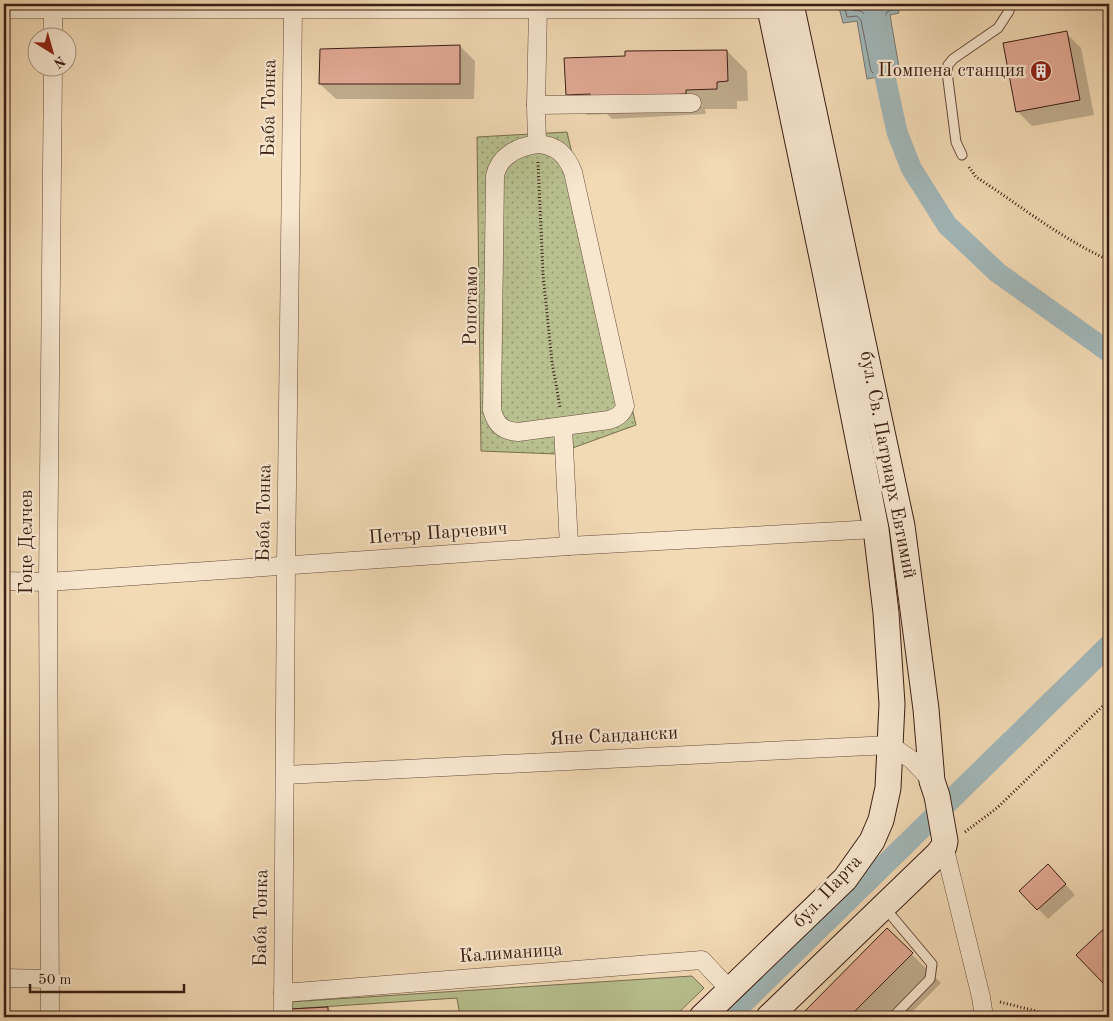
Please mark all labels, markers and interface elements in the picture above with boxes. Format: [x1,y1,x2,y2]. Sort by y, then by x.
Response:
north arrow [28,28,78,78]
text: N [50,53,68,71]
street label: Баба Тонка [260,58,280,157]
building icon: Помпена станция [1029,59,1053,83]
place label: Помпена станция [878,62,1025,81]
street label: Ропотамо [462,266,482,346]
street label: бул. Св. Патриарх Евтимий [856,350,918,580]
street label: Баба Тонка [255,463,275,562]
street label: Гоце Делчев [18,490,37,594]
street label: Петър Парчевич [368,520,508,548]
street label: Яне Сандански [549,724,679,750]
street label: бул. Парта [790,852,866,932]
street label: Баба Тонка [252,868,272,967]
street label: Калиманица [459,941,564,967]
scale bar [30,961,184,993]
text: 50 m [38,973,72,988]

